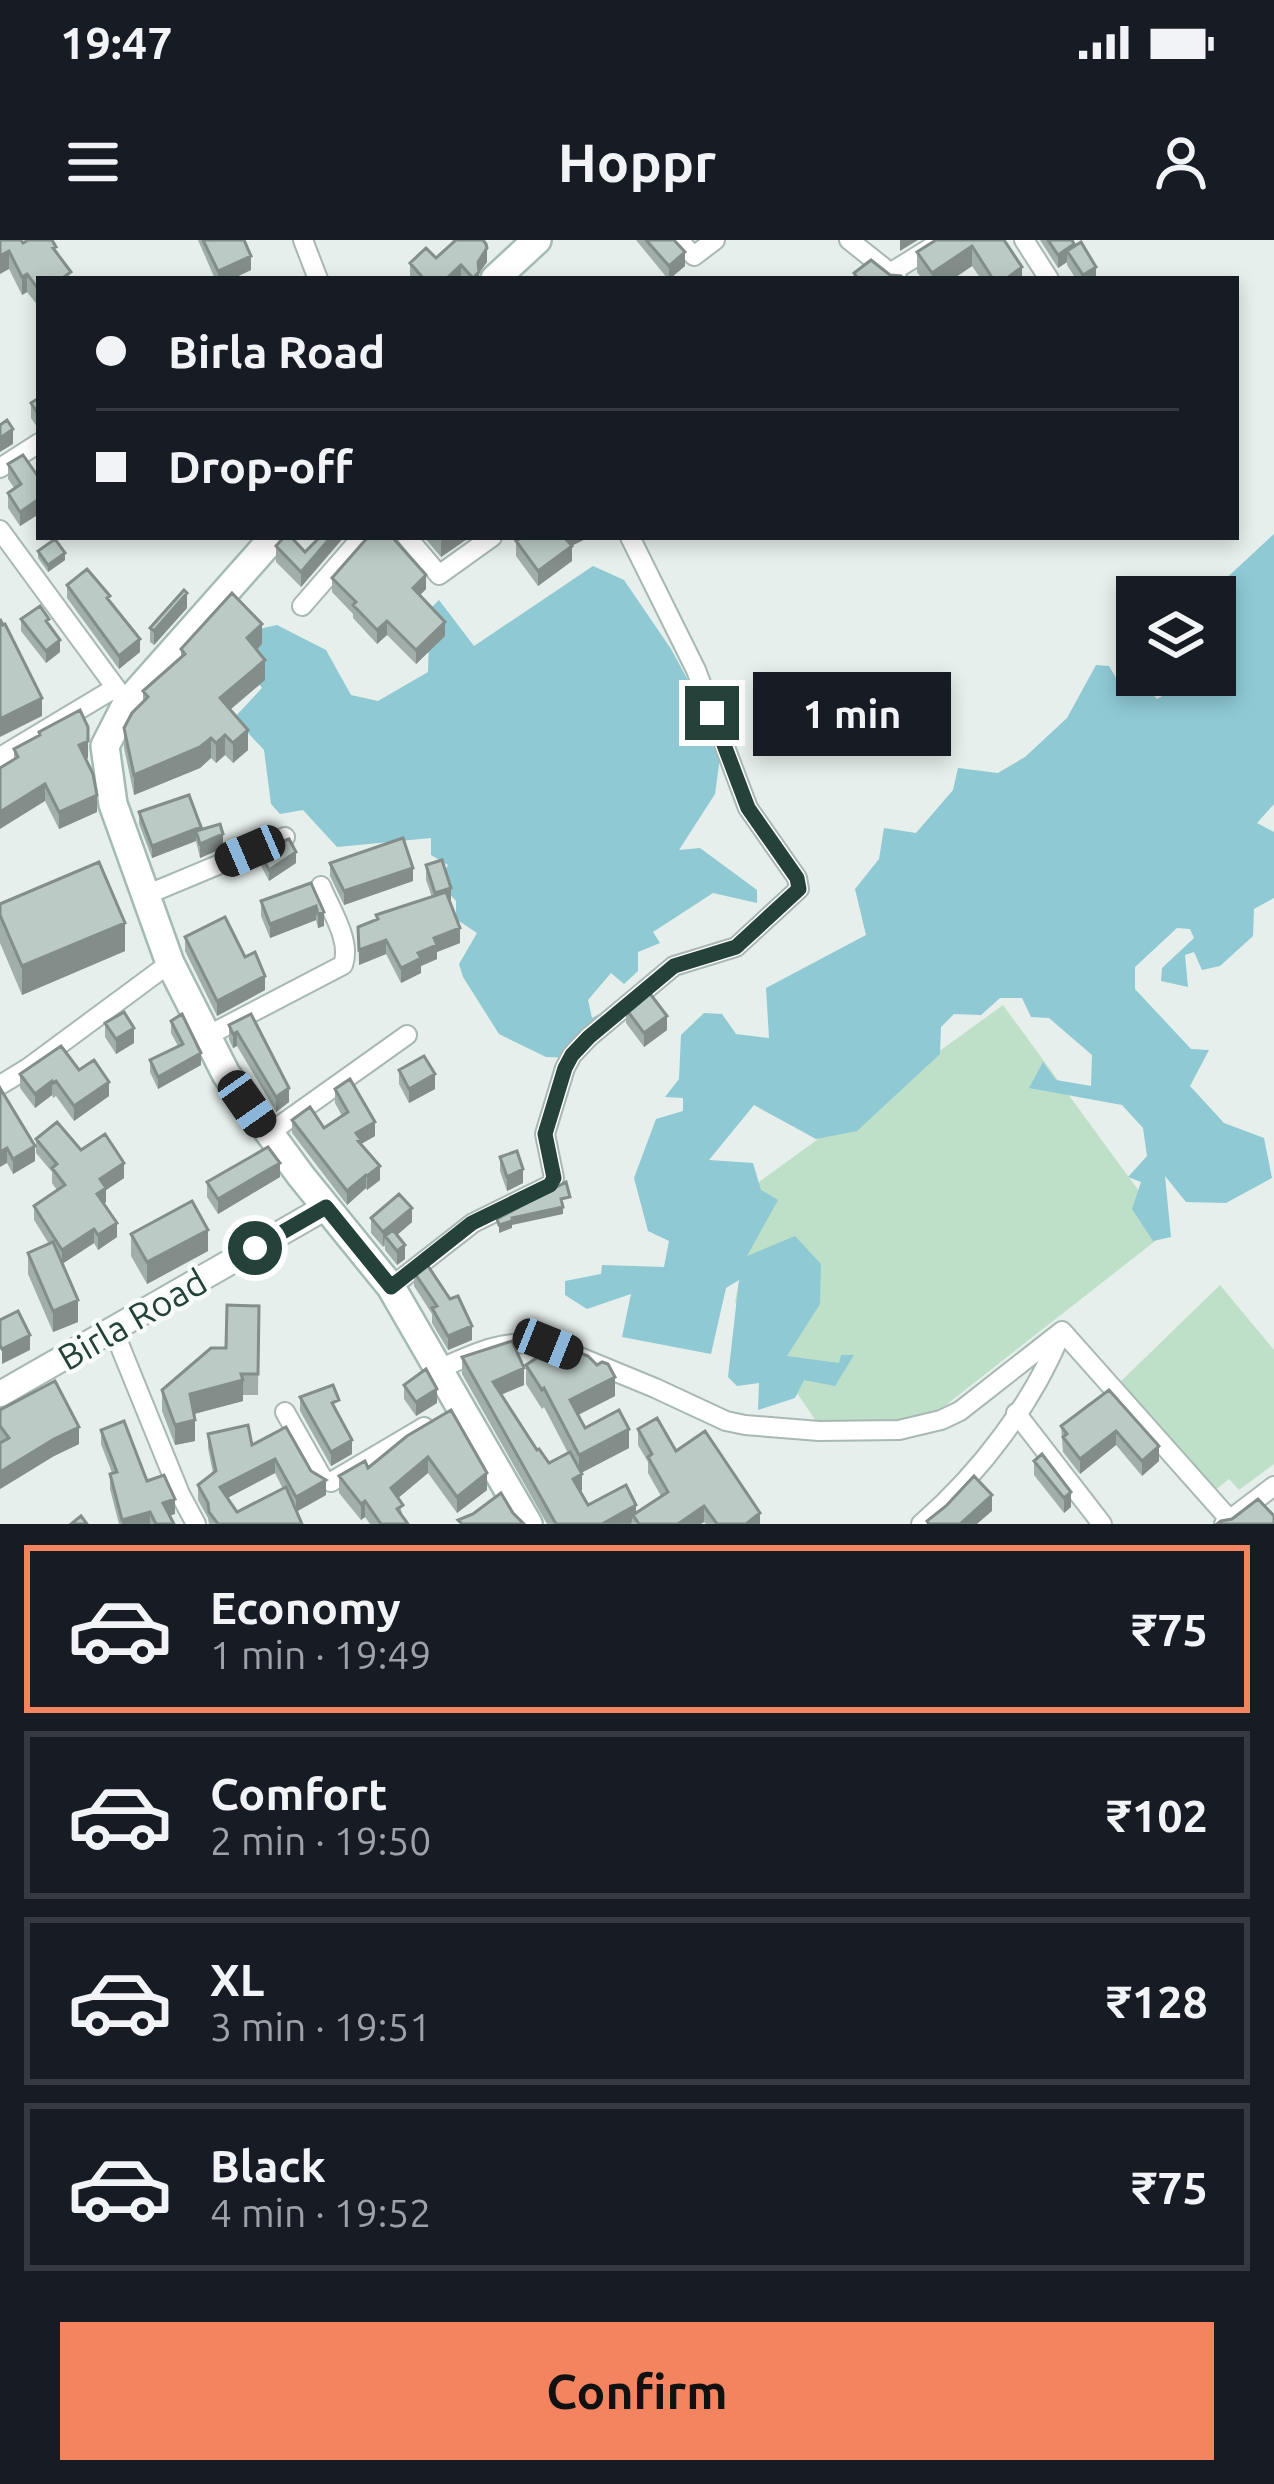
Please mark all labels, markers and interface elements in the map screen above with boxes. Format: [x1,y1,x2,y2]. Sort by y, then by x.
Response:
text: 19:47 [60,17,173,68]
icon: menu [60,129,126,195]
icon: person [1148,129,1214,195]
text: Hoppr [558,132,716,192]
text: Birla Road [168,326,385,377]
text: Drop-off [168,441,353,492]
map controls [1116,576,1236,696]
button: layers [1116,576,1236,696]
callout: 1 min [754,671,952,755]
route end [685,686,739,740]
text: 1 min [803,692,901,735]
car [210,820,290,882]
car [212,1064,282,1144]
route start [228,1221,282,1275]
street label: Birla Road [51,1260,213,1378]
car [508,1314,588,1374]
icon: car [66,1575,174,1683]
text: Economy [210,1582,401,1633]
text: ₹75 [1132,1604,1208,1655]
text: 1 min · 19:49 [210,1633,431,1676]
icon: car [66,1761,174,1869]
text: Comfort [210,1768,387,1819]
text: ₹102 [1106,1790,1208,1841]
text: 2 min · 19:50 [210,1819,431,1862]
icon: car [66,1947,174,2055]
text: XL [210,1954,264,2005]
text: ₹128 [1106,1976,1208,2027]
text: 3 min · 19:51 [210,2005,431,2048]
icon: car [66,2133,174,2241]
text: Black [210,2140,326,2191]
text: ₹75 [1132,2162,1208,2213]
text: 4 min · 19:52 [210,2191,431,2234]
button: Confirm [60,2322,1214,2460]

